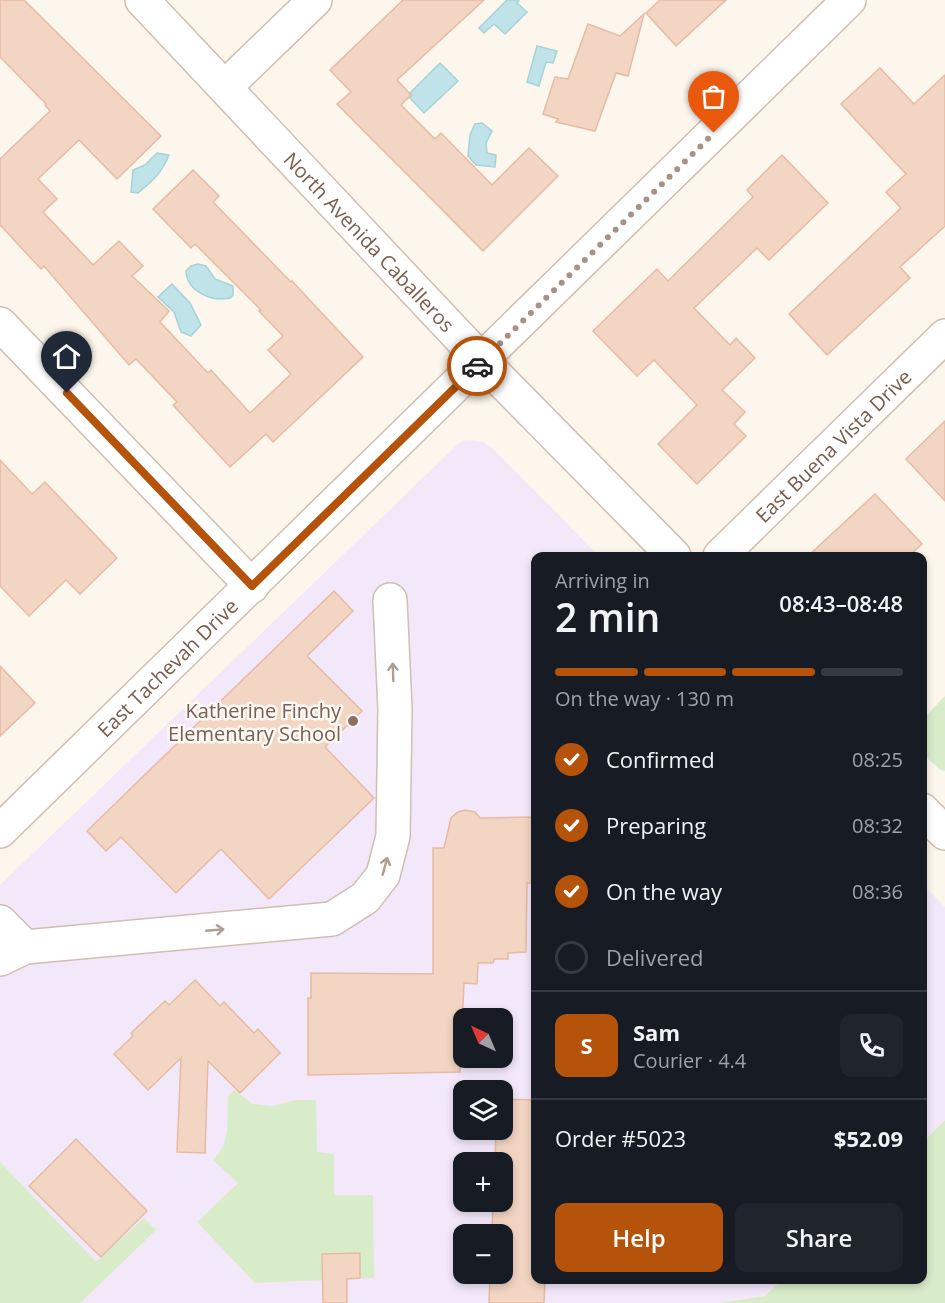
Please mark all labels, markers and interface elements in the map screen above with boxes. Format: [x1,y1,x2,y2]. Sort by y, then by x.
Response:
pin [688,71,739,133]
icon: bag [697,80,730,113]
street label: North Avenida Caballeros [278,146,461,338]
pin [41,331,92,393]
courier [447,336,507,396]
icon: home [50,340,83,373]
icon: car [461,350,494,383]
street label: East Buena Vista Drive [749,363,917,528]
text: Arriving in [555,567,650,594]
text: 08:43–08:48 [779,588,903,618]
text: 2 min [555,590,660,643]
street label: East Tachevah Drive [91,592,243,742]
one-way arrow [388,663,399,683]
text: On the way · 130 m [555,685,734,712]
place label: Katherine Finchy Elementary School [168,697,342,747]
marker: Katherine Finchy Elementary School [346,714,360,728]
icon: check [555,743,588,776]
text: Confirmed [606,744,715,774]
text: 08:25 [852,746,903,773]
icon: check [555,809,588,842]
text: Preparing [606,810,706,840]
text: 08:32 [852,812,903,839]
one-way arrow [380,857,391,876]
icon: check [555,875,588,908]
text: On the way [606,876,722,906]
text: 08:36 [852,878,903,905]
one-way arrow [205,924,224,935]
text: Delivered [606,942,704,972]
north arrow [453,1008,513,1068]
map controls [453,1008,513,1284]
button: phone [840,1014,903,1077]
text: Sam [633,1017,680,1047]
text: S [580,1030,593,1060]
text: Courier · 4.4 [633,1047,746,1074]
button: layers [453,1080,513,1140]
text: Order #5023 [555,1123,686,1153]
text: $52.09 [834,1123,903,1153]
button: + [453,1152,513,1212]
button: Help [555,1203,723,1272]
button: Share [735,1203,903,1272]
button: − [453,1224,513,1284]

